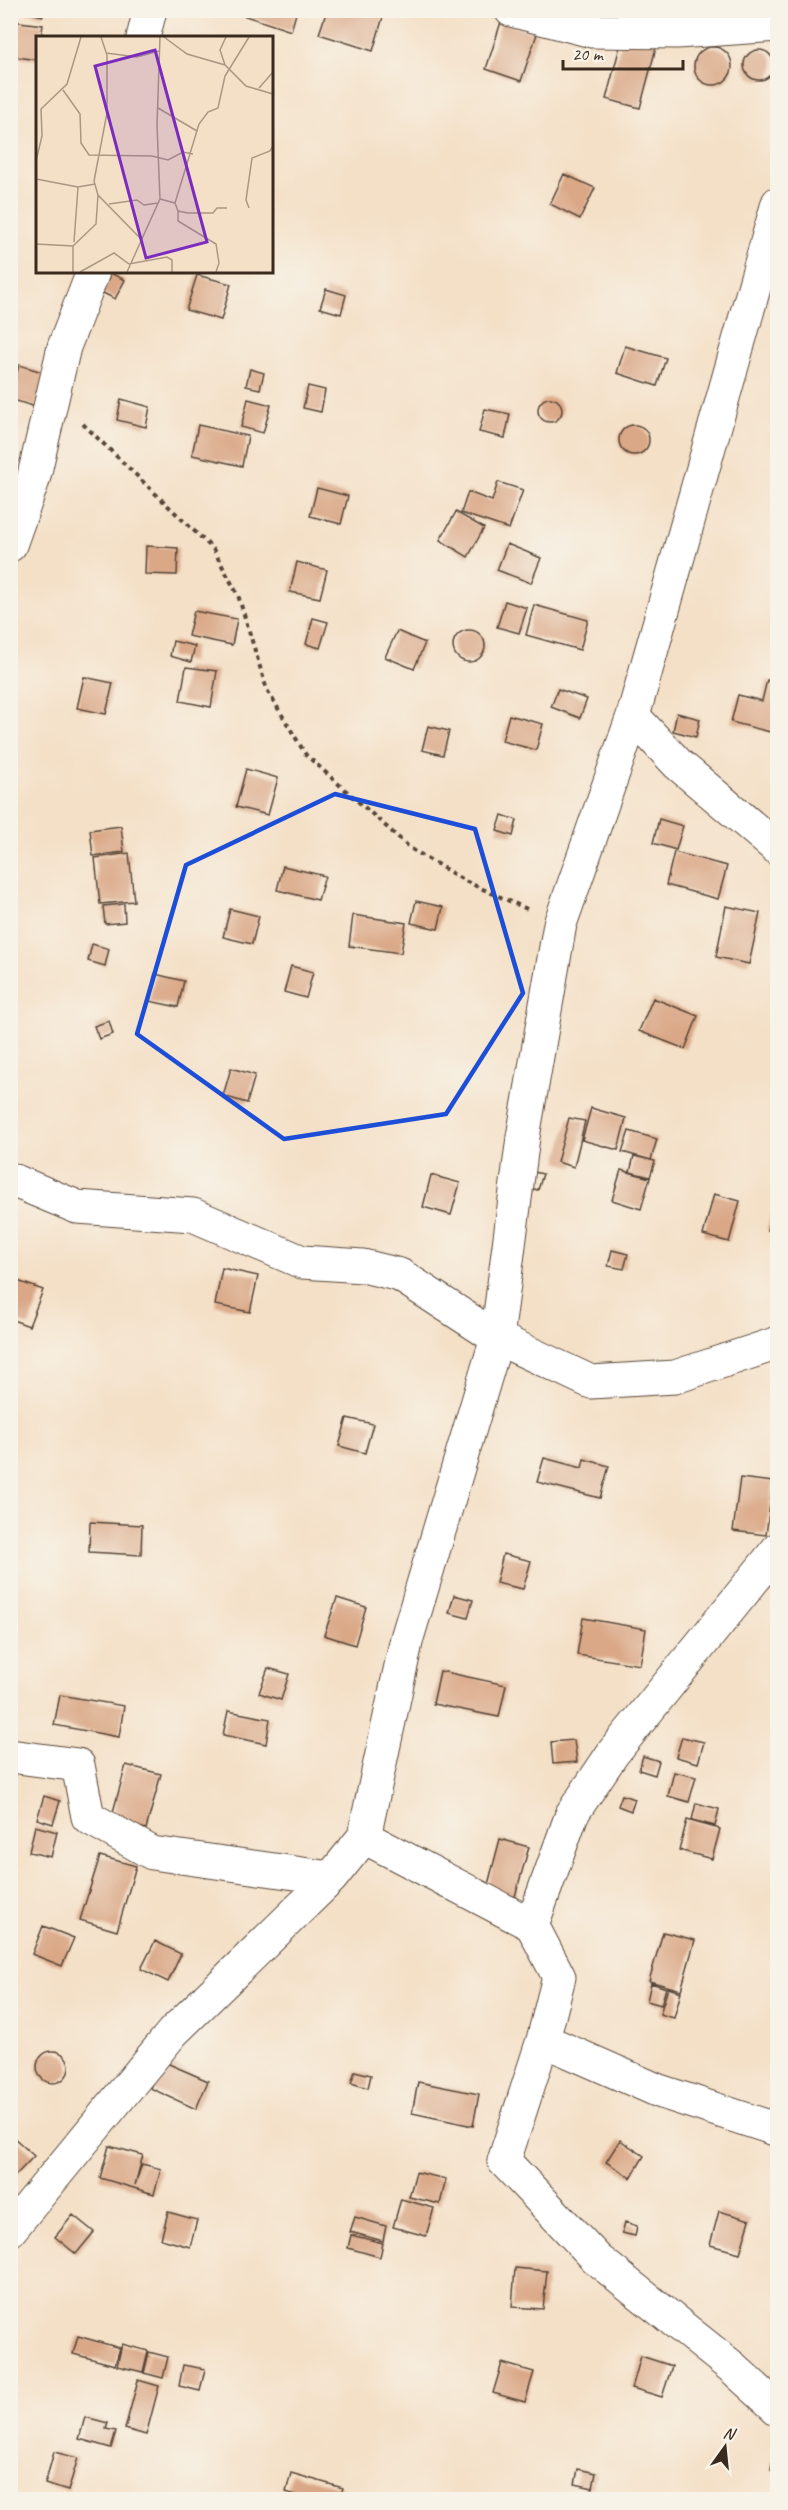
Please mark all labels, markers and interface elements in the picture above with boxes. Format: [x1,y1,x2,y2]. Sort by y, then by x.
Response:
scale bar [563,33,683,71]
inset map [36,36,273,273]
text: 20 m [572,43,605,65]
north arrow [695,2417,755,2477]
text: N [721,2423,739,2445]

